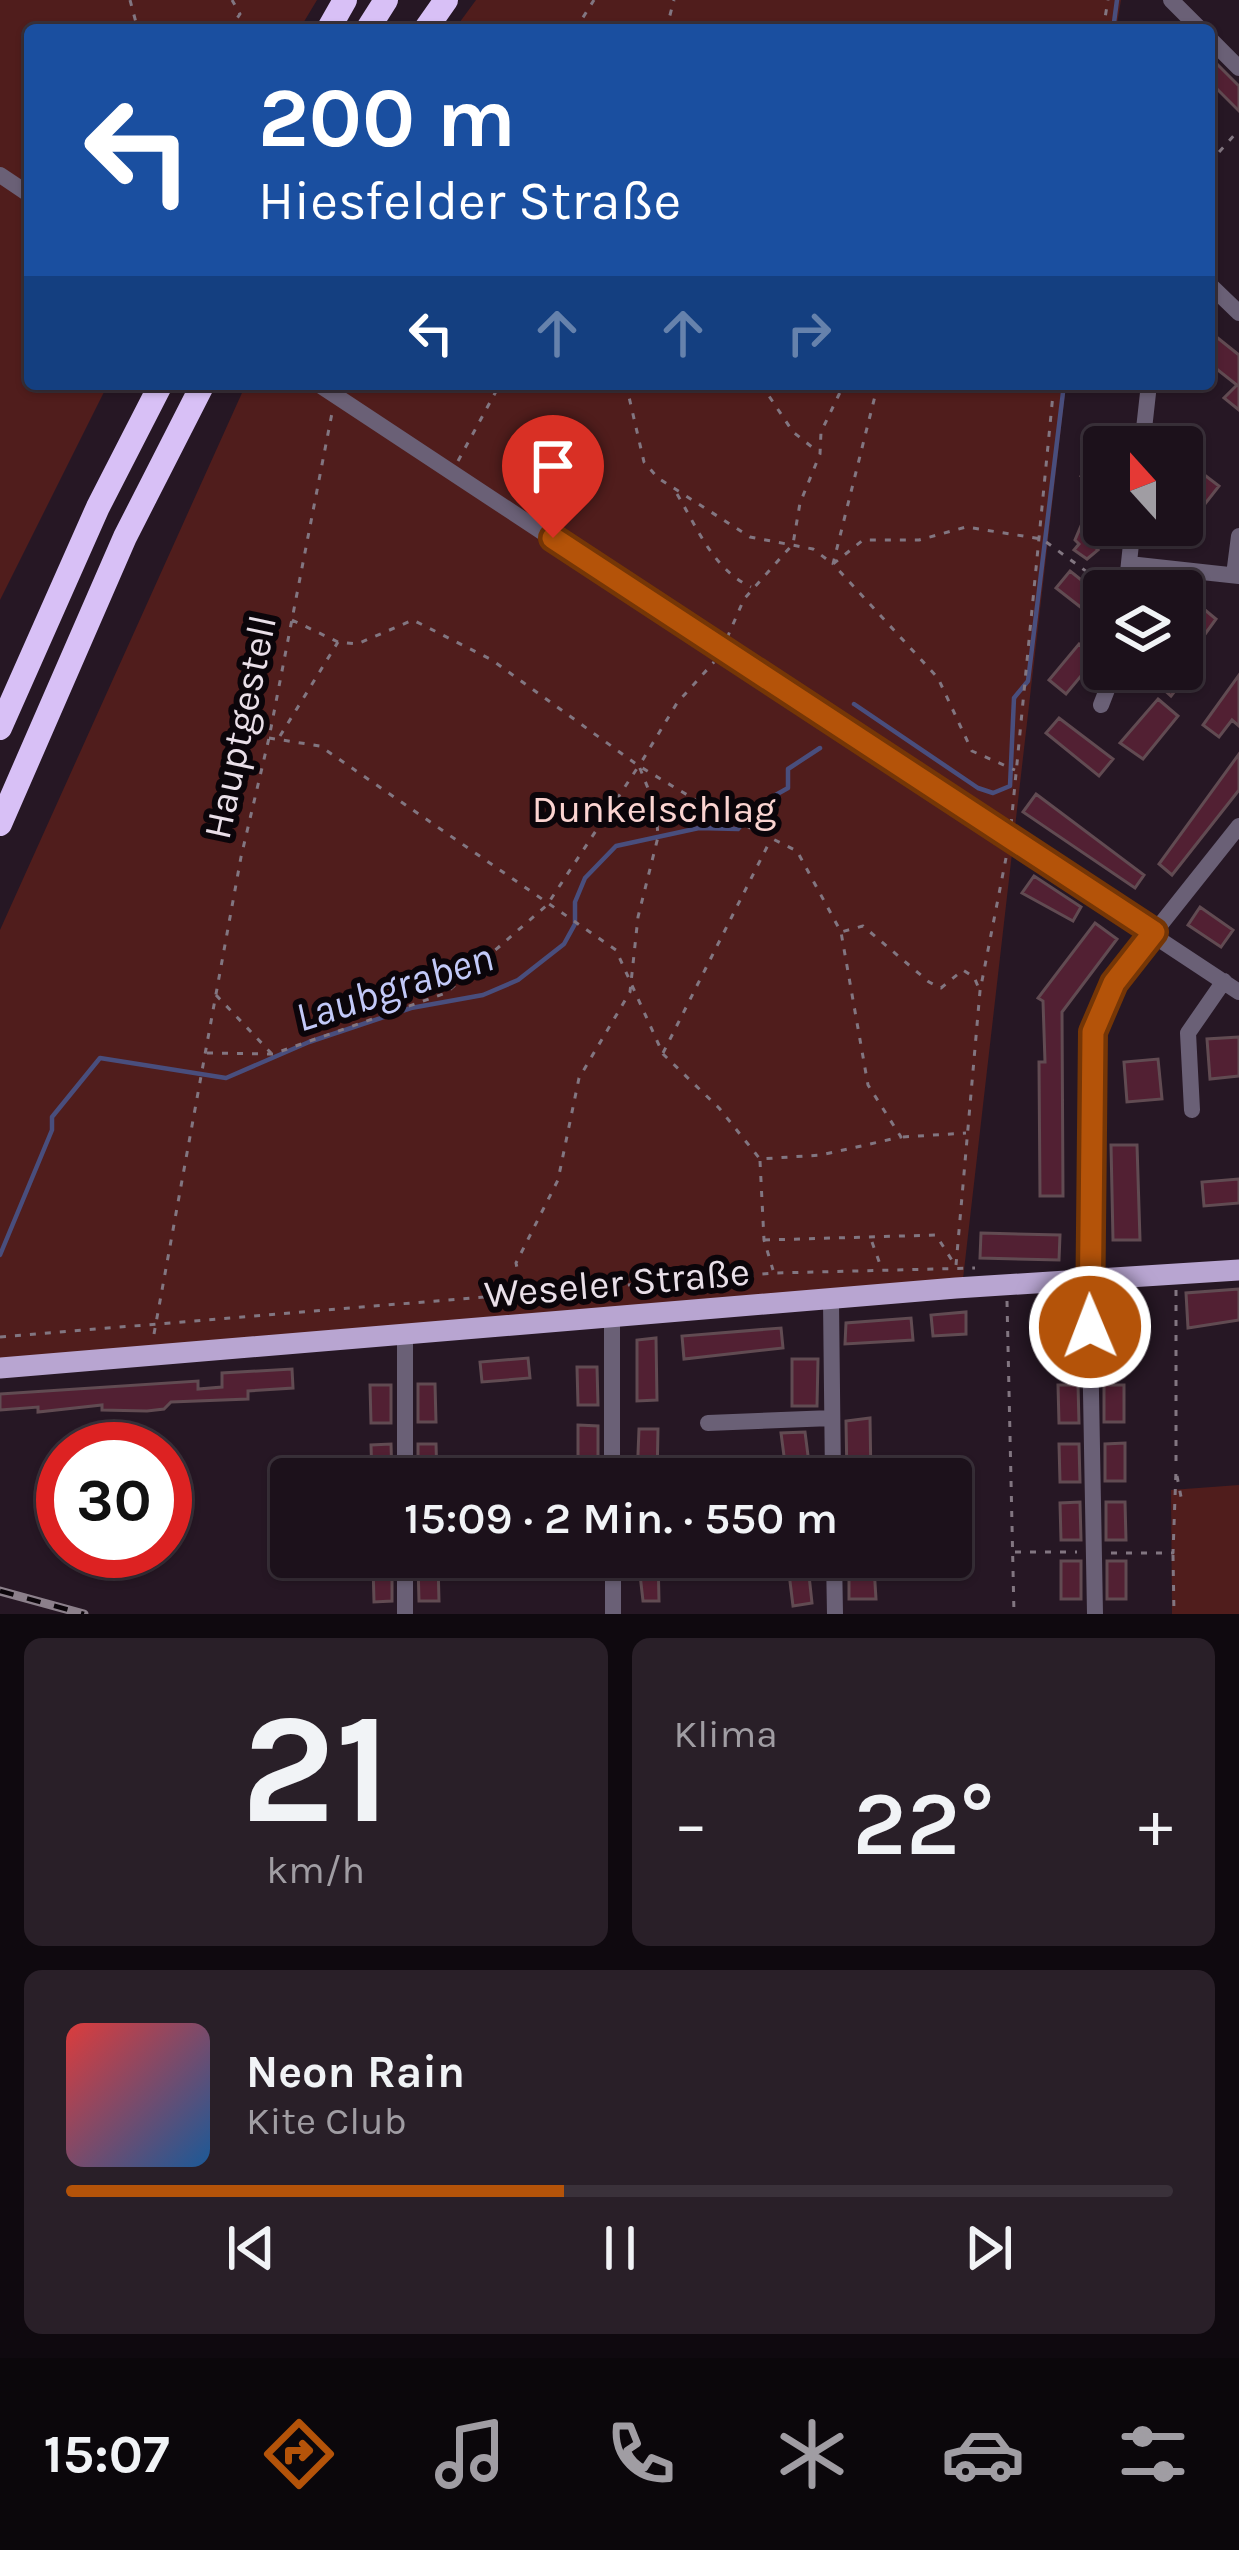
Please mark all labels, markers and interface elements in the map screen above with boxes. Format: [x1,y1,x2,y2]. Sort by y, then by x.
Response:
text: 200 m [258,69,516,167]
icon: left [60,72,216,228]
text: Hiesfelder Straße [258,169,681,233]
icon: left [398,300,464,366]
icon: ahead [524,300,590,366]
icon: ahead [650,300,716,366]
icon: right [776,300,842,366]
pin [502,415,604,538]
north arrow [1083,426,1203,546]
map controls [1083,426,1203,690]
icon: arrive [520,433,586,499]
button: layers [1083,570,1203,690]
street label: Hauptgestell [194,611,286,843]
park label: Dunkelschlag [532,786,776,832]
water label: Laubgraben [289,932,499,1042]
street label: Weseler Straße [482,1248,752,1318]
position arrow [1027,1264,1153,1390]
speed limit sign: 30 [36,1422,192,1578]
text: 15:09 · 2 Min. · 550 m [404,1492,838,1544]
text: 21 [241,1678,391,1860]
text: Klima [674,1711,778,1757]
text: 22° [853,1771,994,1877]
text: − [674,1785,708,1863]
text: + [1138,1785,1173,1863]
text: km/h [266,1847,365,1893]
text: Neon Rain [246,2046,465,2098]
text: Kite Club [246,2098,407,2144]
icon: previous [218,2215,284,2281]
icon: pause [587,2215,653,2281]
icon: next [956,2215,1022,2281]
icon: directions [257,2412,341,2496]
icon: music [428,2412,512,2496]
icon: phone [599,2412,683,2496]
icon: climate [770,2412,854,2496]
icon: car [941,2412,1025,2496]
icon: filters [1111,2412,1195,2496]
text: 15:07 [43,2422,170,2486]

